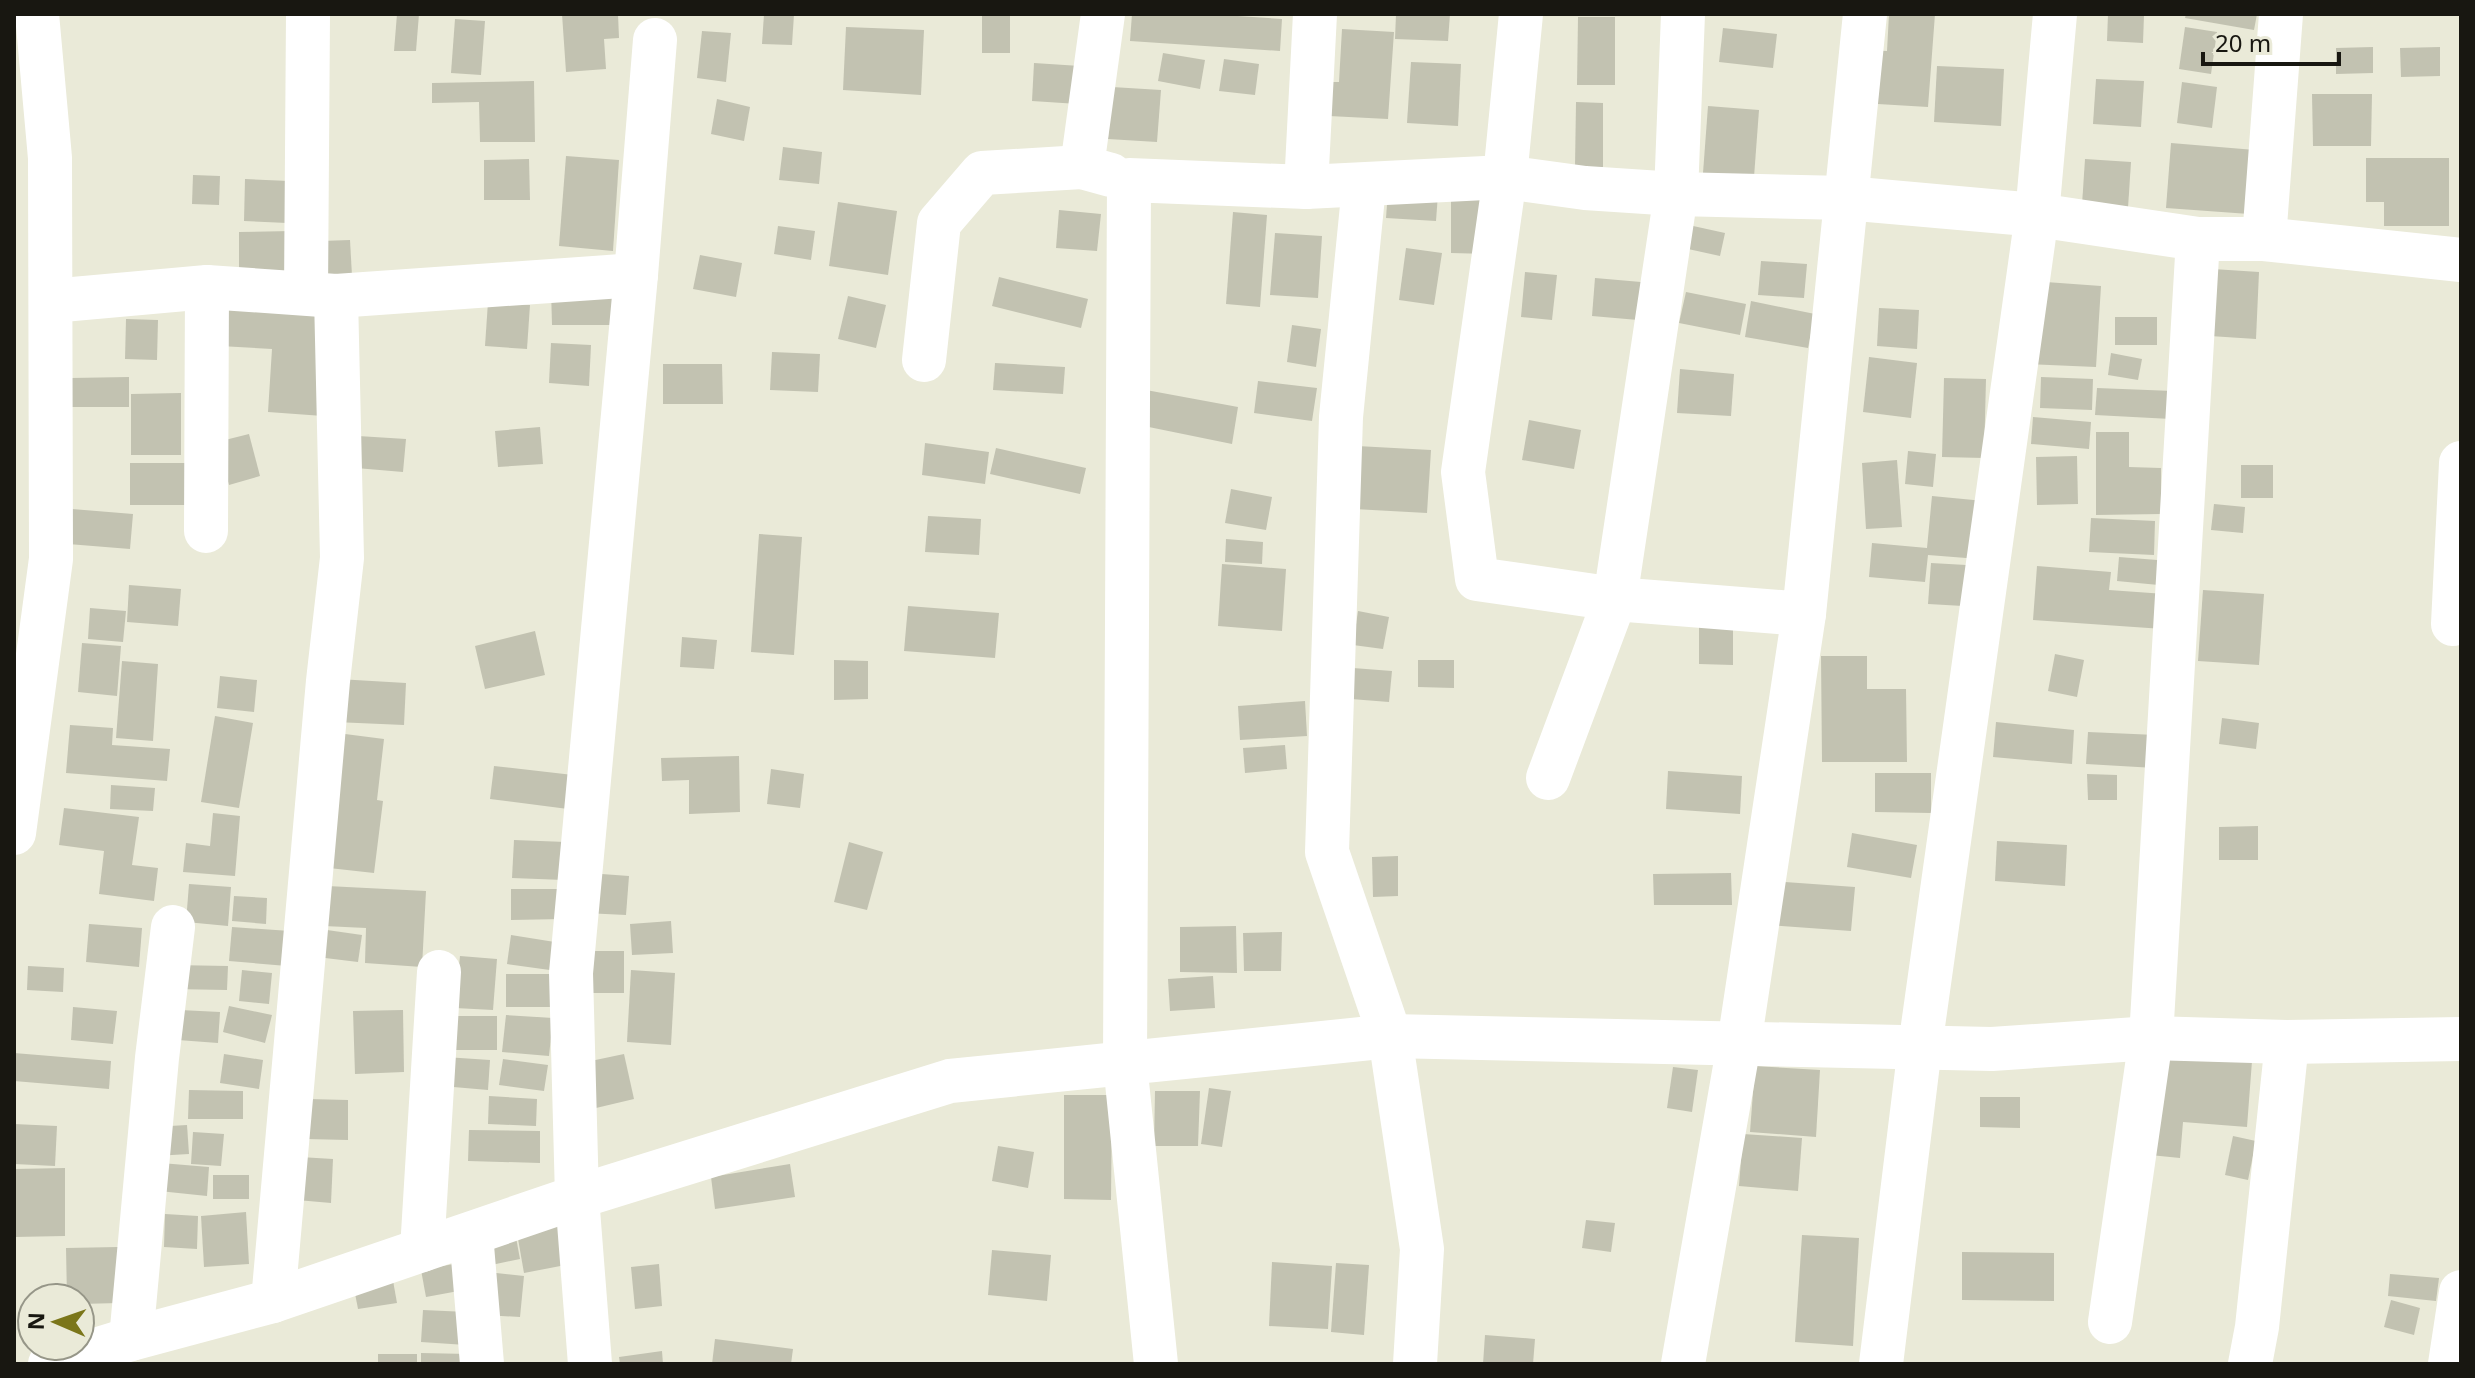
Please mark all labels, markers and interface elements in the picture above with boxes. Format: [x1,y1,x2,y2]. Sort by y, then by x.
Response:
scale bar [2203,16,2339,66]
text: 20 m [2215,26,2271,59]
north arrow [16,1282,96,1362]
text: N [20,1312,50,1331]

